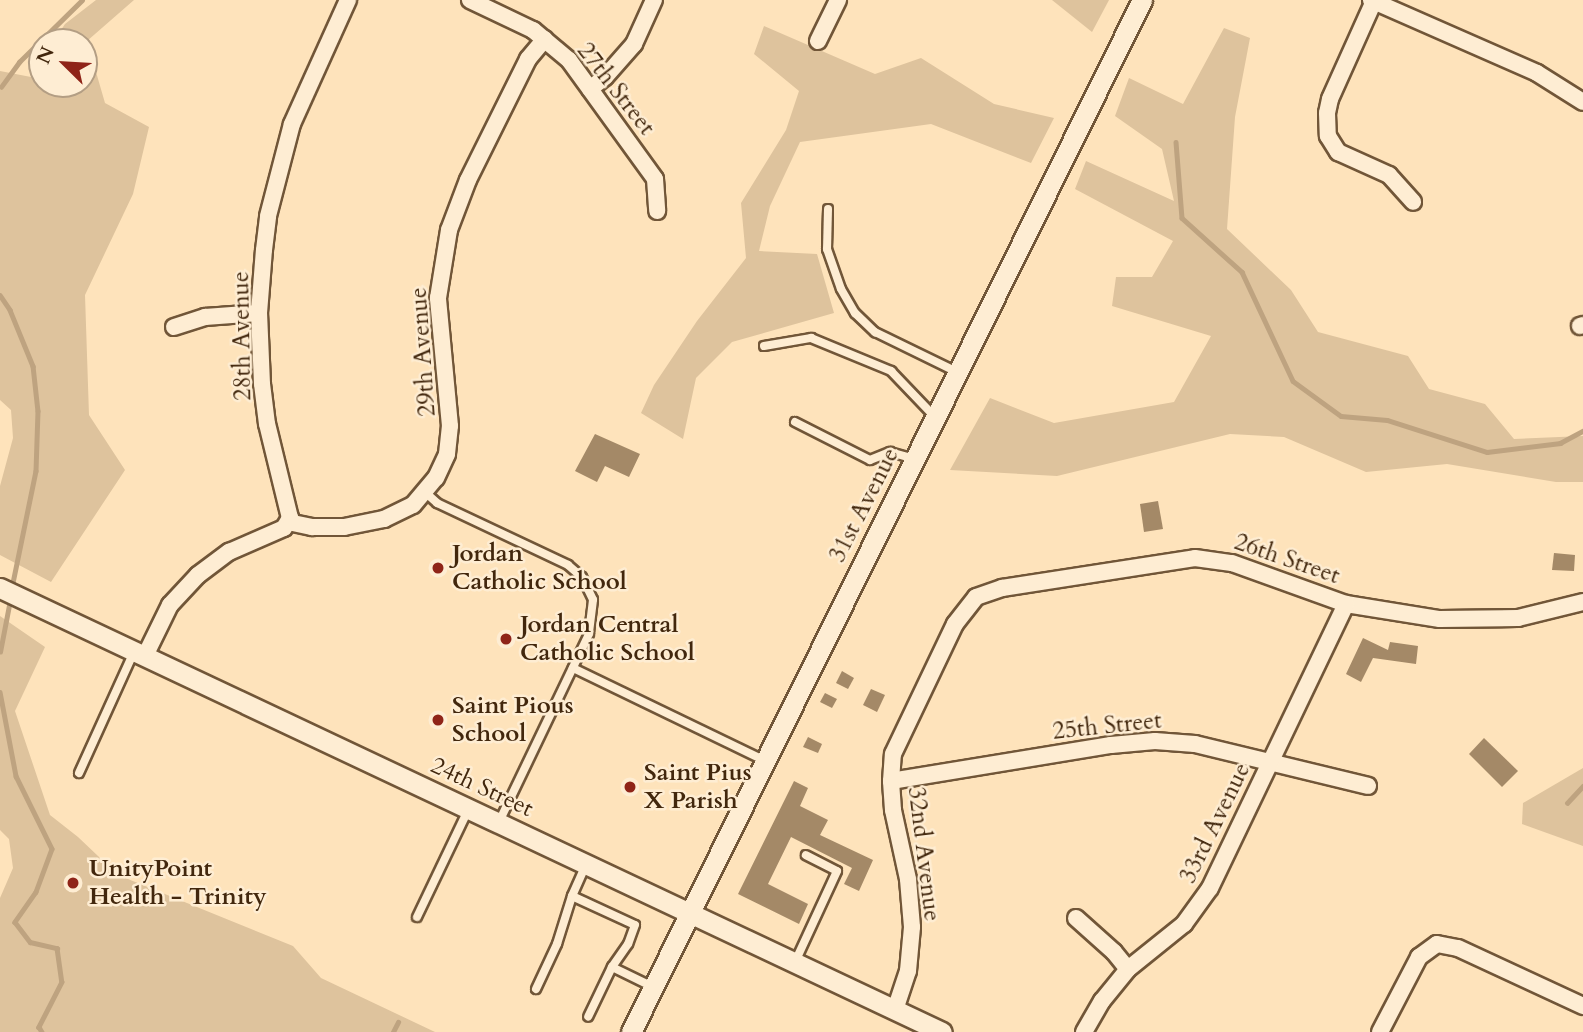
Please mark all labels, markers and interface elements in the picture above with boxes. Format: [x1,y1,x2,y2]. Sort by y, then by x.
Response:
north arrow [28,28,98,98]
street label: 27th Street [571,37,661,141]
text: N [30,42,61,68]
street label: 28th Avenue [226,271,258,401]
street label: 29th Avenue [404,286,442,418]
street label: 31st Avenue [823,443,905,567]
street label: 26th Street [1231,528,1343,590]
place label: Jordan Catholic School [452,540,627,596]
marker: Jordan Catholic School [430,560,446,576]
place label: Jordan Central Catholic School [520,611,695,667]
marker: Jordan Central Catholic School [498,631,514,647]
place label: Saint Pious School [452,692,574,748]
street label: 25th Street [1051,706,1163,746]
marker: Saint Pious School [430,712,446,728]
street label: 24th Street [426,751,538,823]
street label: 33rd Avenue [1173,758,1257,888]
place label: Saint Pius X Parish [644,759,752,815]
marker: Saint Pius X Parish [622,779,638,795]
street label: 32nd Avenue [901,785,947,923]
place label: UnityPoint Health - Trinity [89,855,267,911]
marker: UnityPoint Health - Trinity [63,873,83,893]

